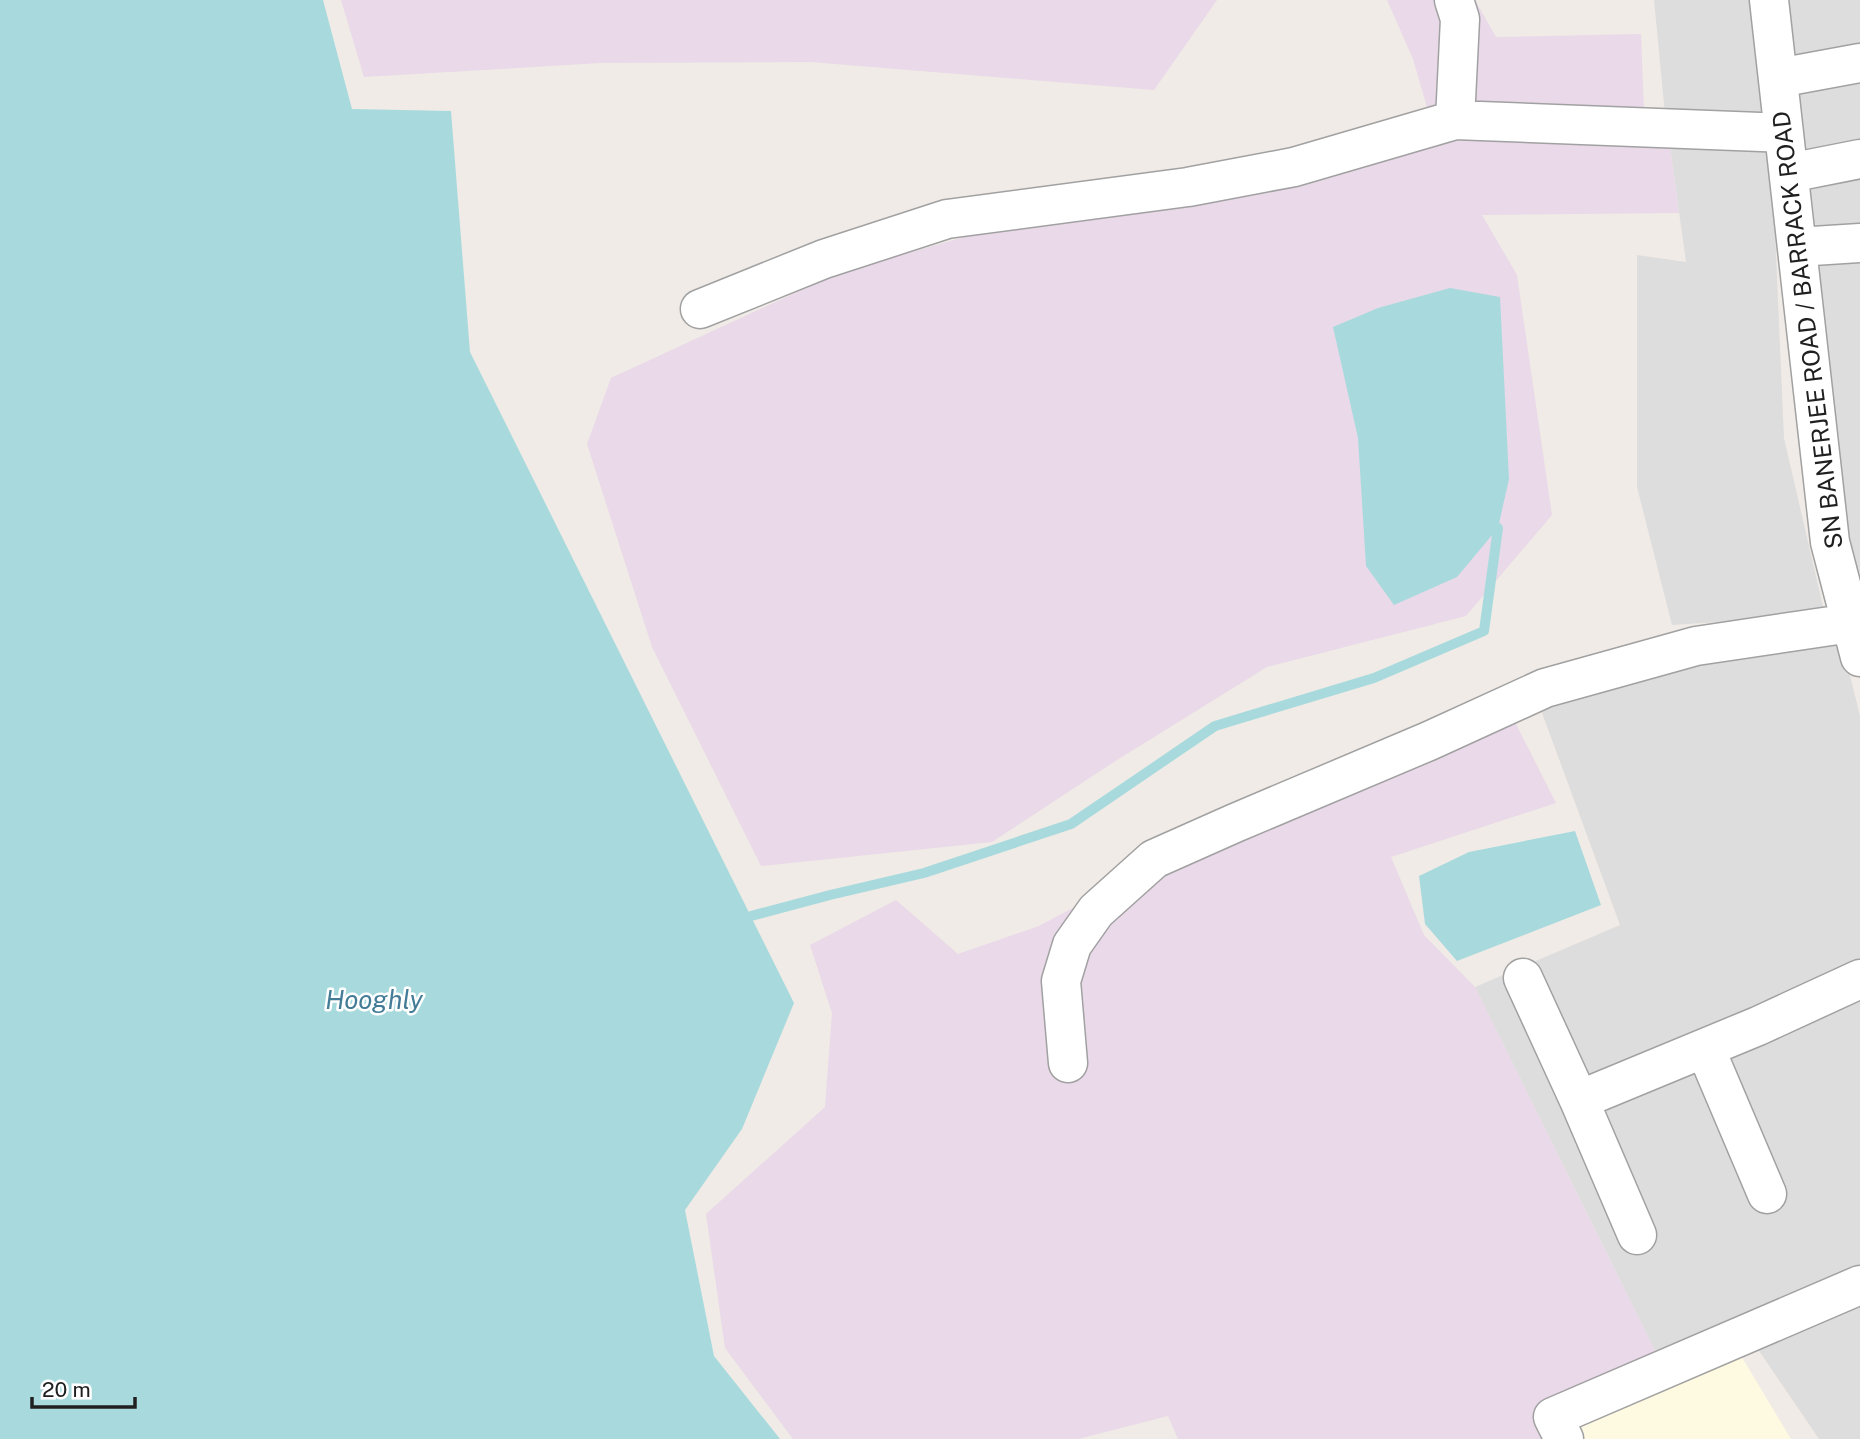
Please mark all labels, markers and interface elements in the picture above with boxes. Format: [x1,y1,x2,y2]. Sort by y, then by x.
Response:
street label: SN BANERJEE ROAD / BARRACK ROAD [1766,110,1848,551]
water label: Hooghly [325,984,424,1015]
scale bar [32,1366,135,1410]
text: 20 m [42,1377,91,1402]

